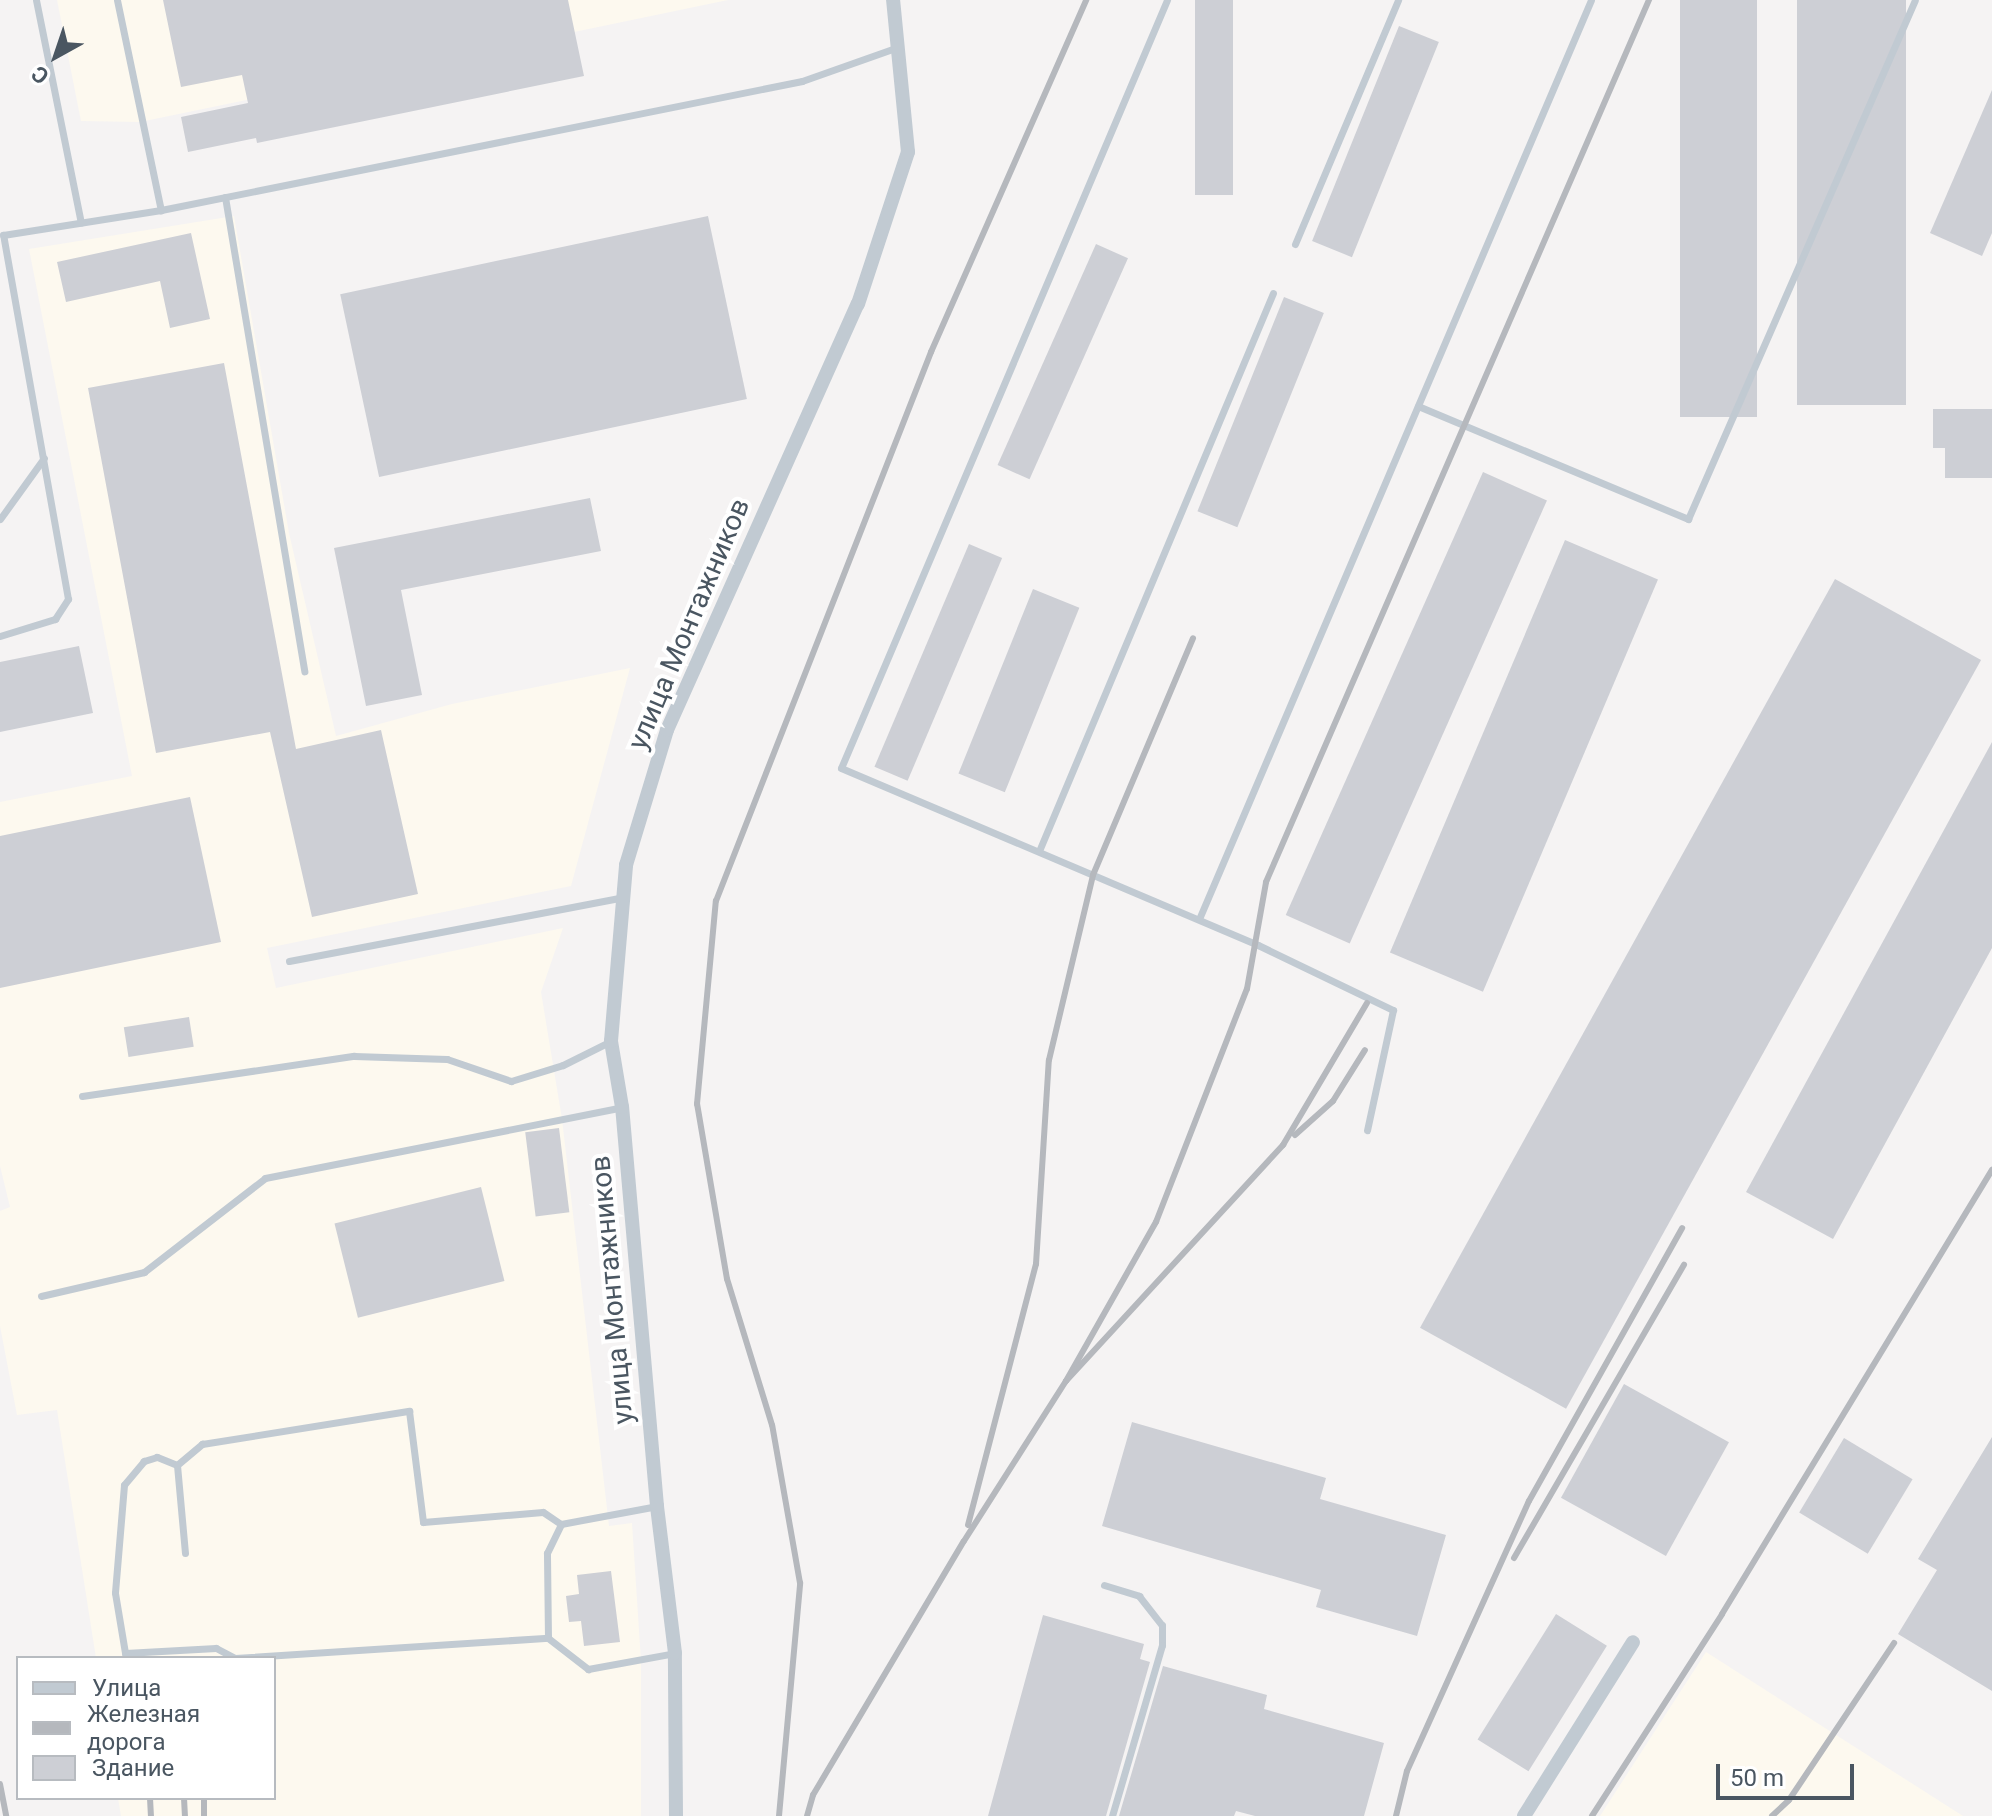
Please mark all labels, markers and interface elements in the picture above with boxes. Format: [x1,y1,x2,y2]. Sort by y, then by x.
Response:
north arrow [16,16,96,96]
text: С [27,61,54,89]
street label: улица Монтажников [621,493,757,755]
street label: улица Монтажников [584,1154,640,1426]
legend [16,1656,276,1800]
text: Улица [92,1674,161,1702]
text: Железная дорога [87,1700,200,1756]
scale bar [1720,1748,1858,1798]
text: Здание [92,1754,174,1782]
text: 50 m [1730,1764,1784,1792]

